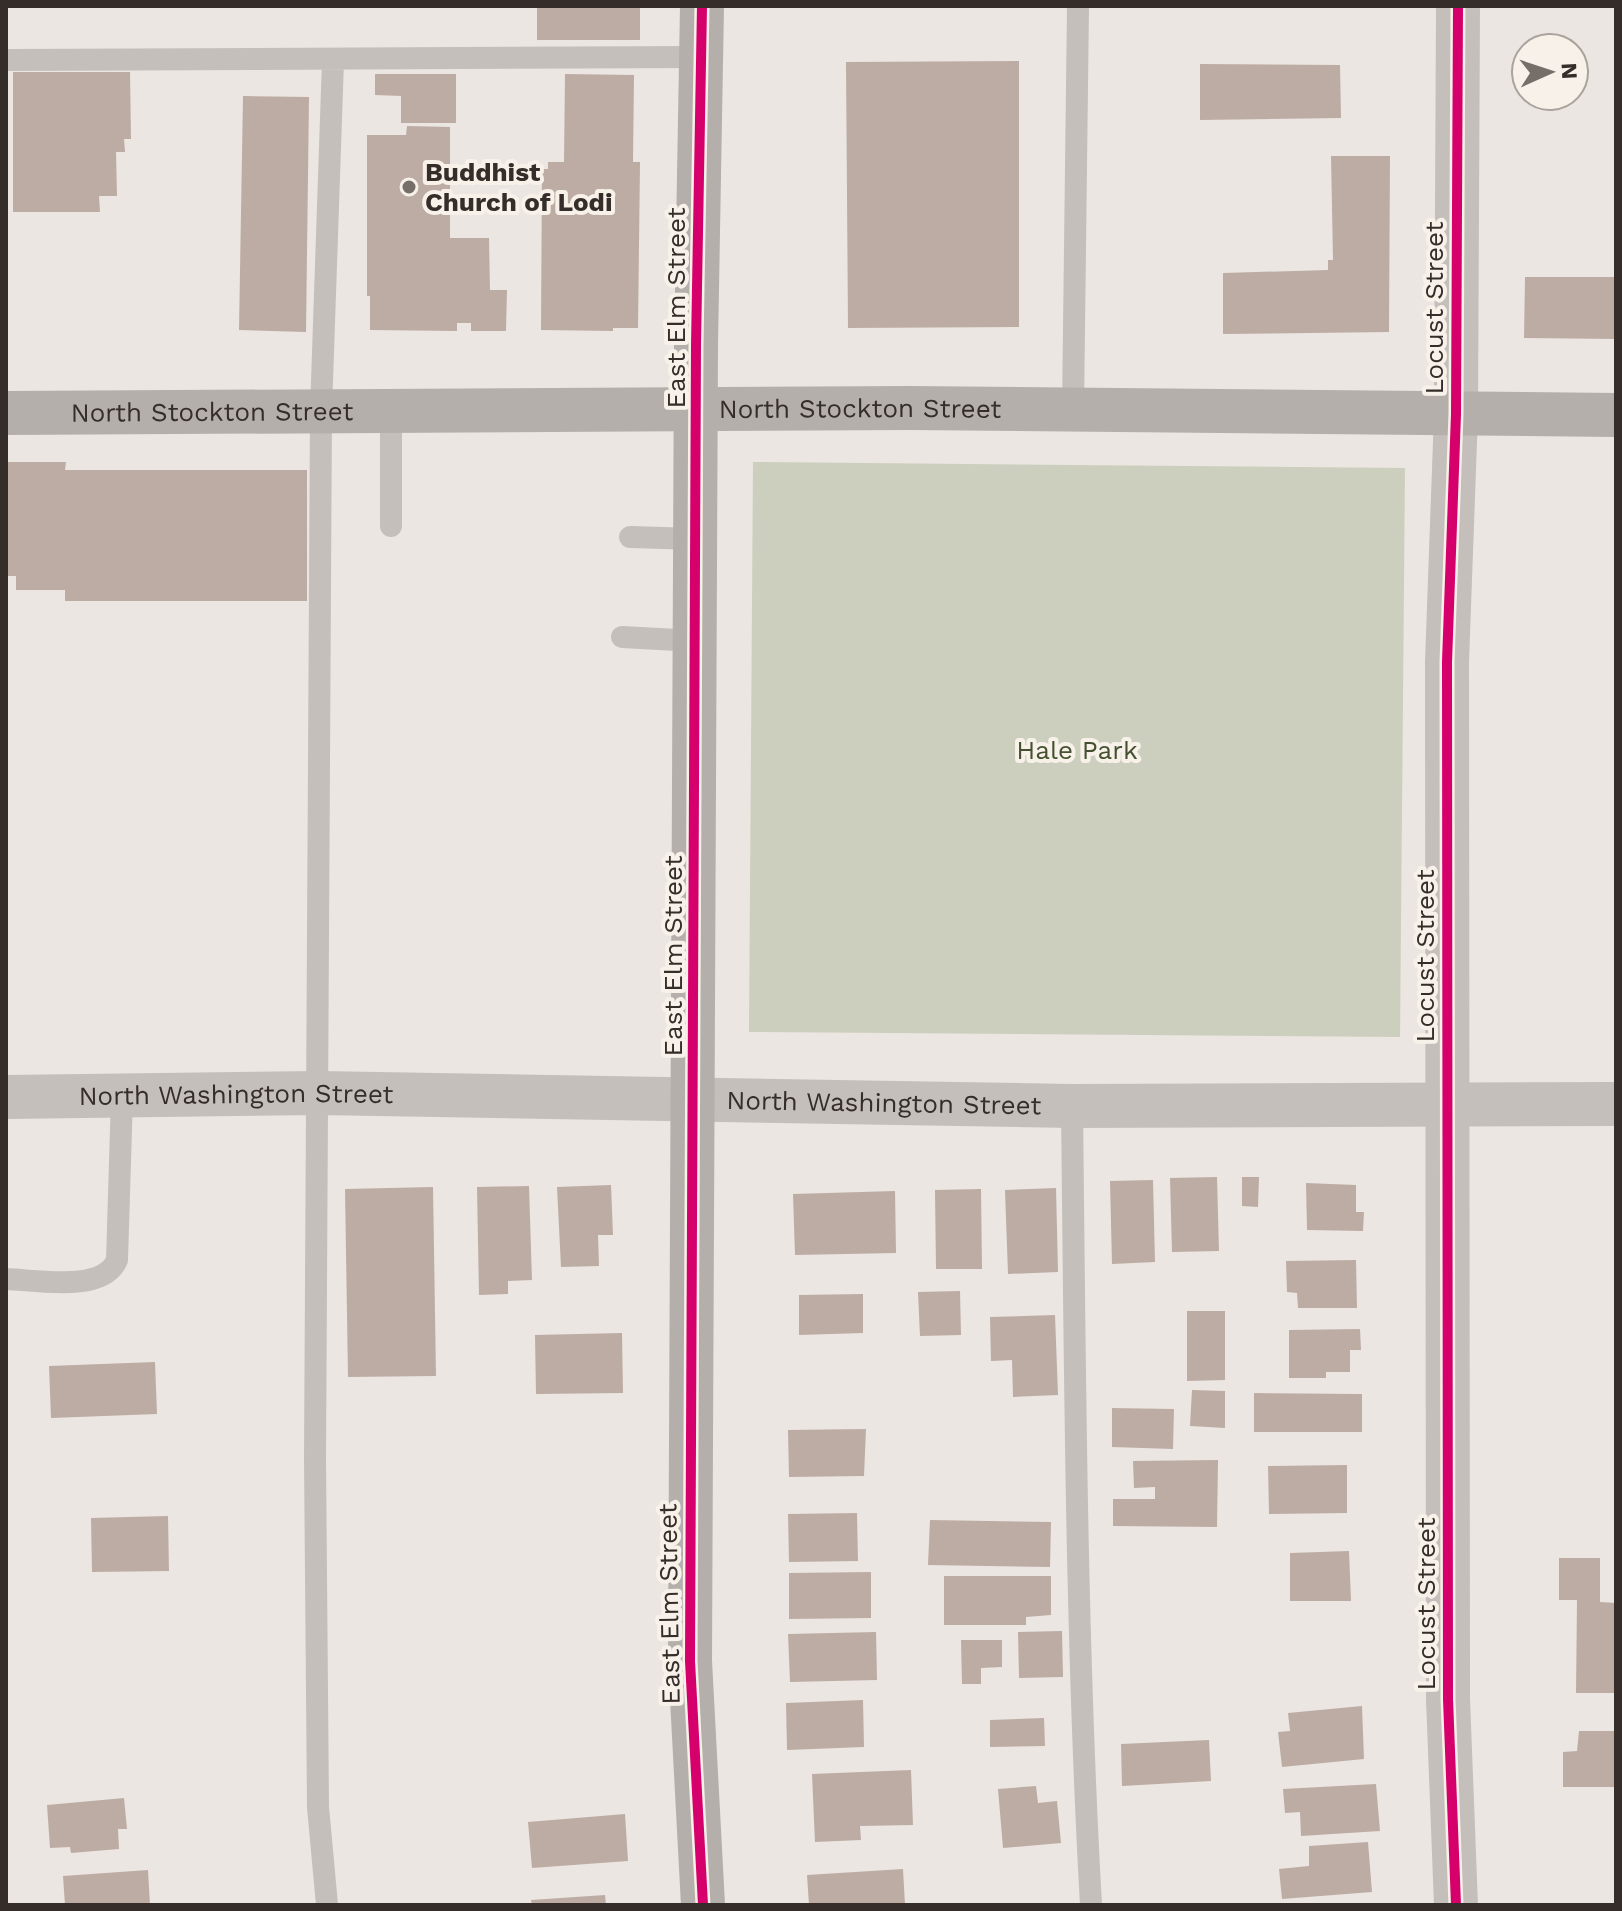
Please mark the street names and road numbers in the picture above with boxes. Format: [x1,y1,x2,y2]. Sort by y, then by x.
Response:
street label: East Elm Street [661,207,691,409]
street label: Locust Street [1419,221,1449,395]
street label: North Stockton Street [719,393,1001,424]
street label: North Stockton Street [71,396,353,428]
street label: East Elm Street [658,855,688,1057]
street label: Locust Street [1410,869,1440,1043]
street label: North Washington Street [78,1078,394,1111]
street label: North Washington Street [726,1085,1042,1120]
street label: East Elm Street [652,1503,686,1705]
street label: Locust Street [1411,1517,1441,1691]

